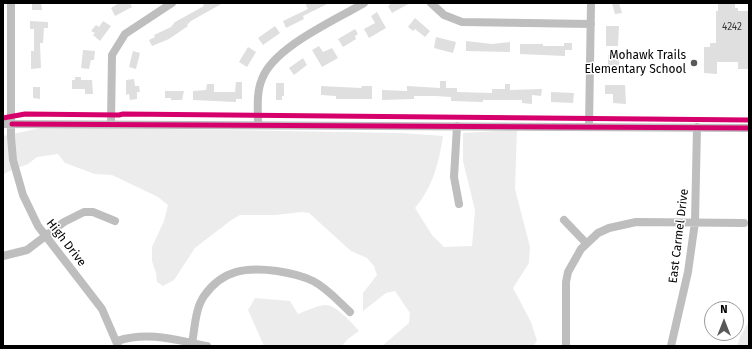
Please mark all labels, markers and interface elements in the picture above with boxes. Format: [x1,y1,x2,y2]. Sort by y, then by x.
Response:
house number: 4242 [722,21,742,33]
place label: Mohawk Trails Elementary School [584,49,686,77]
marker: Mohawk Trails Elementary School [689,58,699,68]
street label: East Carmel Drive [666,188,692,284]
street label: High Drive [43,216,89,270]
north arrow [704,301,744,341]
text: N [720,303,728,316]

